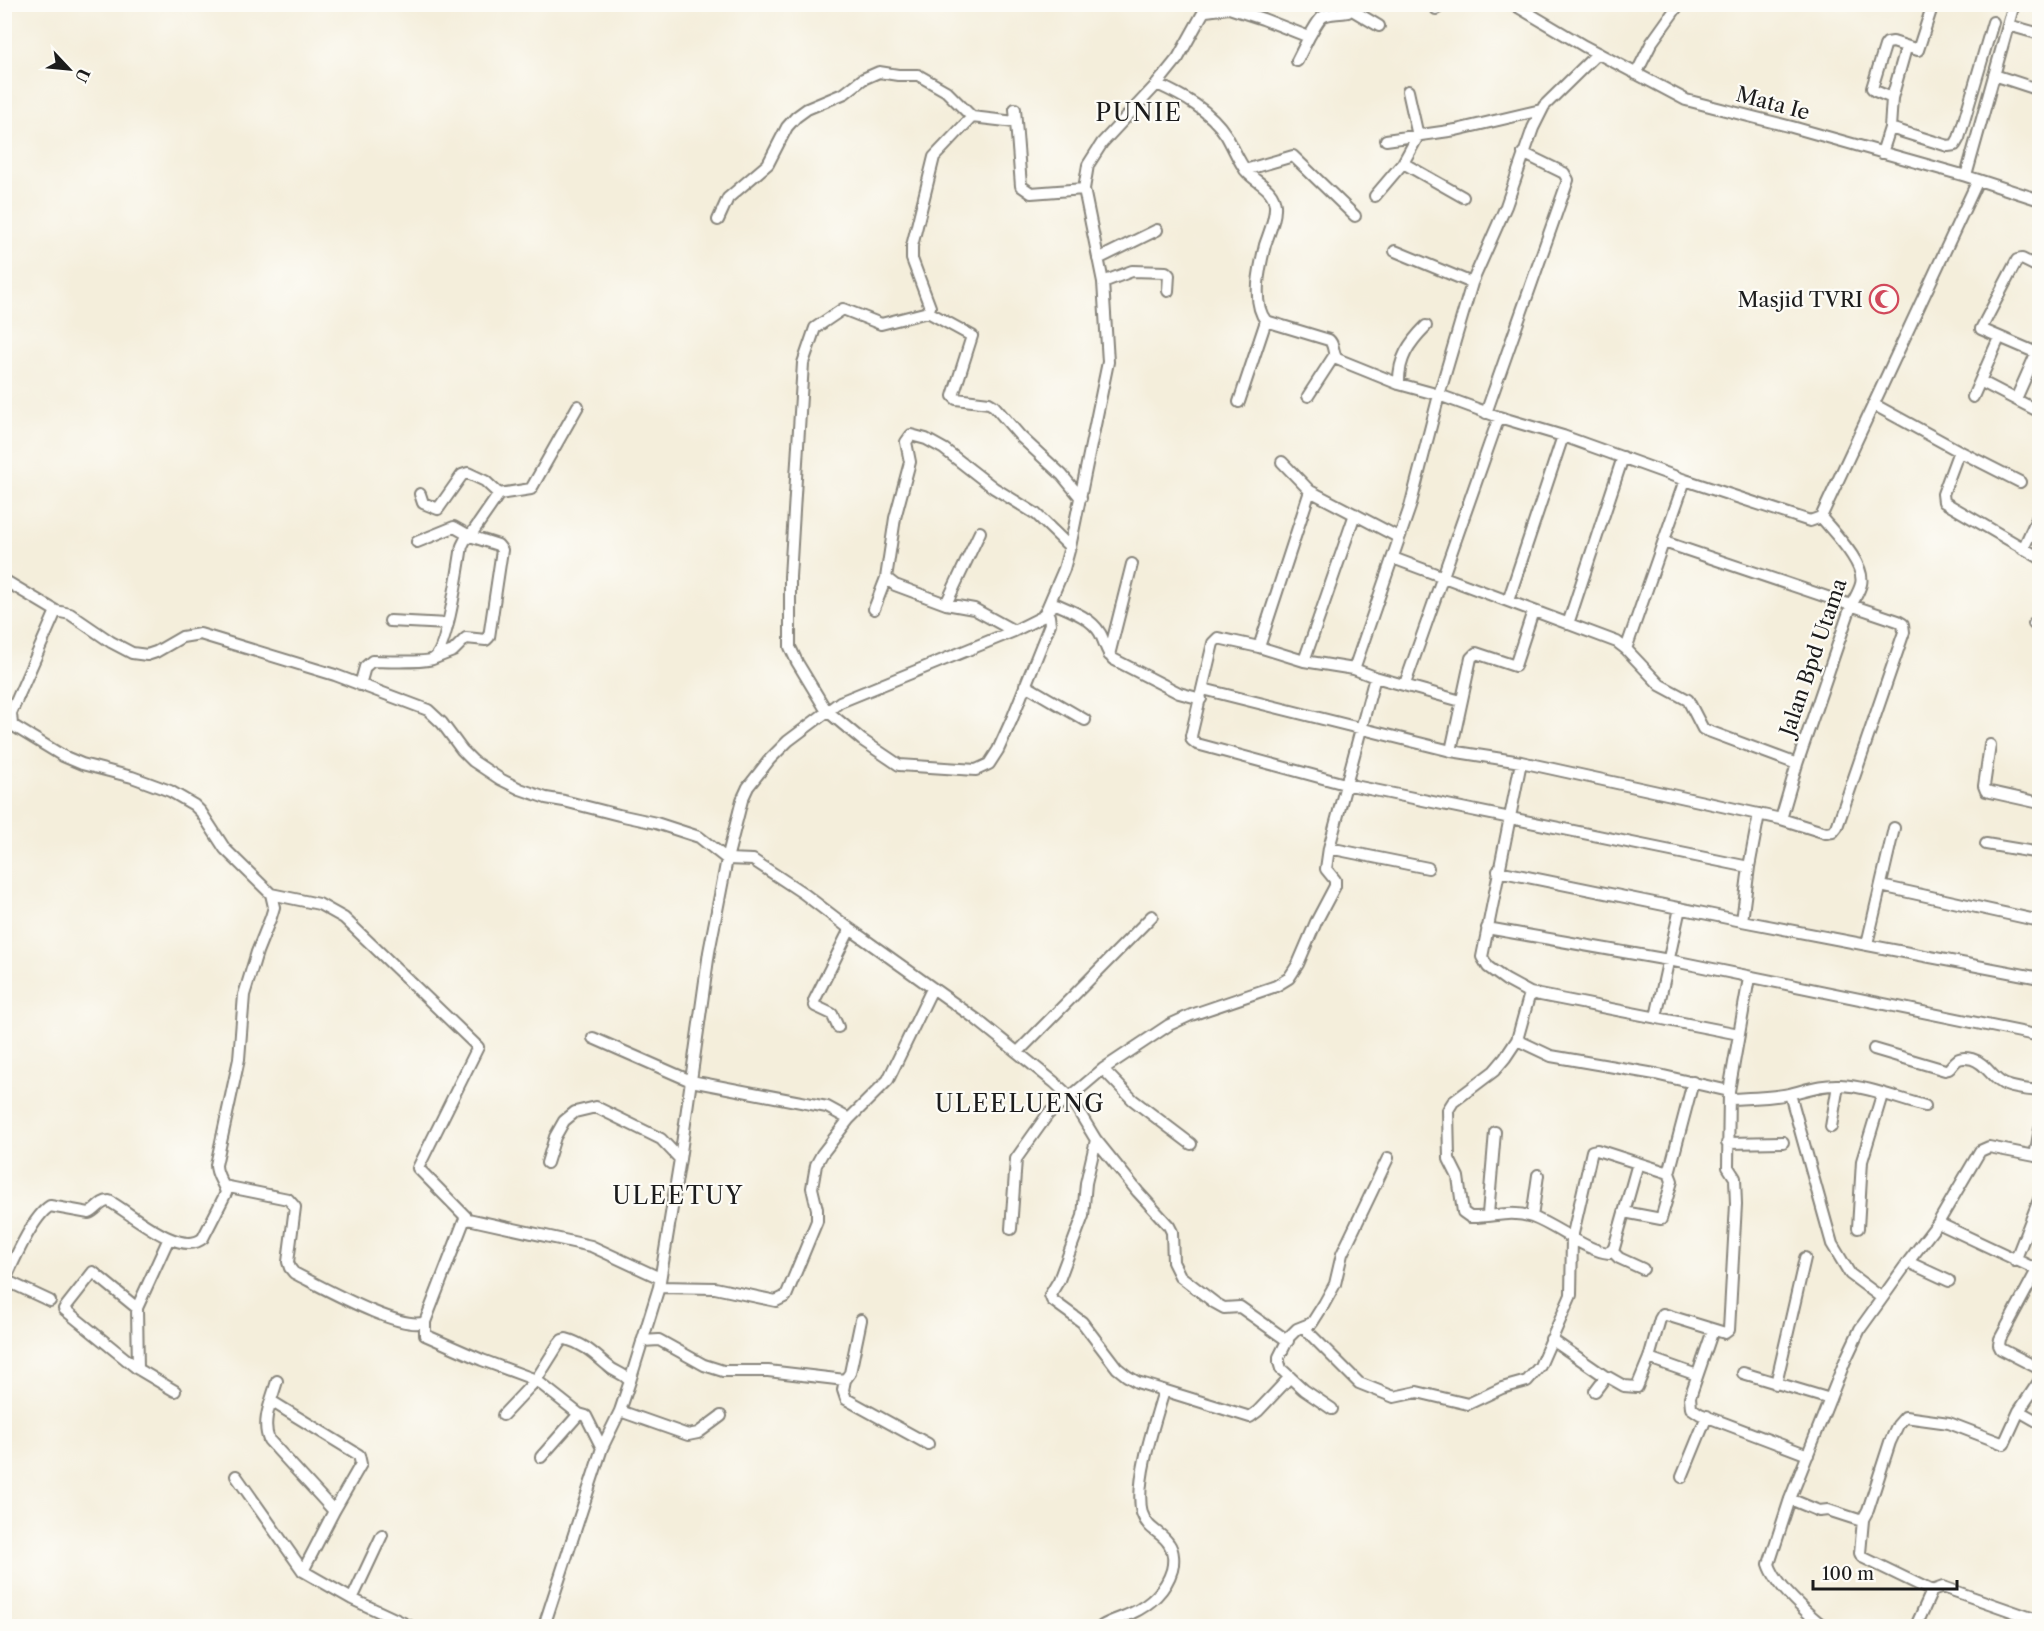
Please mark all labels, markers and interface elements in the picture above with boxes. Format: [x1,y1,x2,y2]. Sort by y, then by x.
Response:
north arrow [39,39,99,99]
text: U [71,65,94,86]
street label: Mata Ie [1733,81,1813,125]
district label: PUNIE [1095,98,1183,127]
mosque icon: Masjid TVRI [1868,283,1900,315]
place label: Masjid TVRI [1737,287,1863,312]
street label: Jalan Bpd Utama [1773,574,1852,742]
district label: ULEELUENG [935,1089,1105,1118]
district label: ULEETUY [612,1181,744,1210]
scale bar [1813,1553,1957,1591]
text: 100 m [1822,1563,1874,1585]

